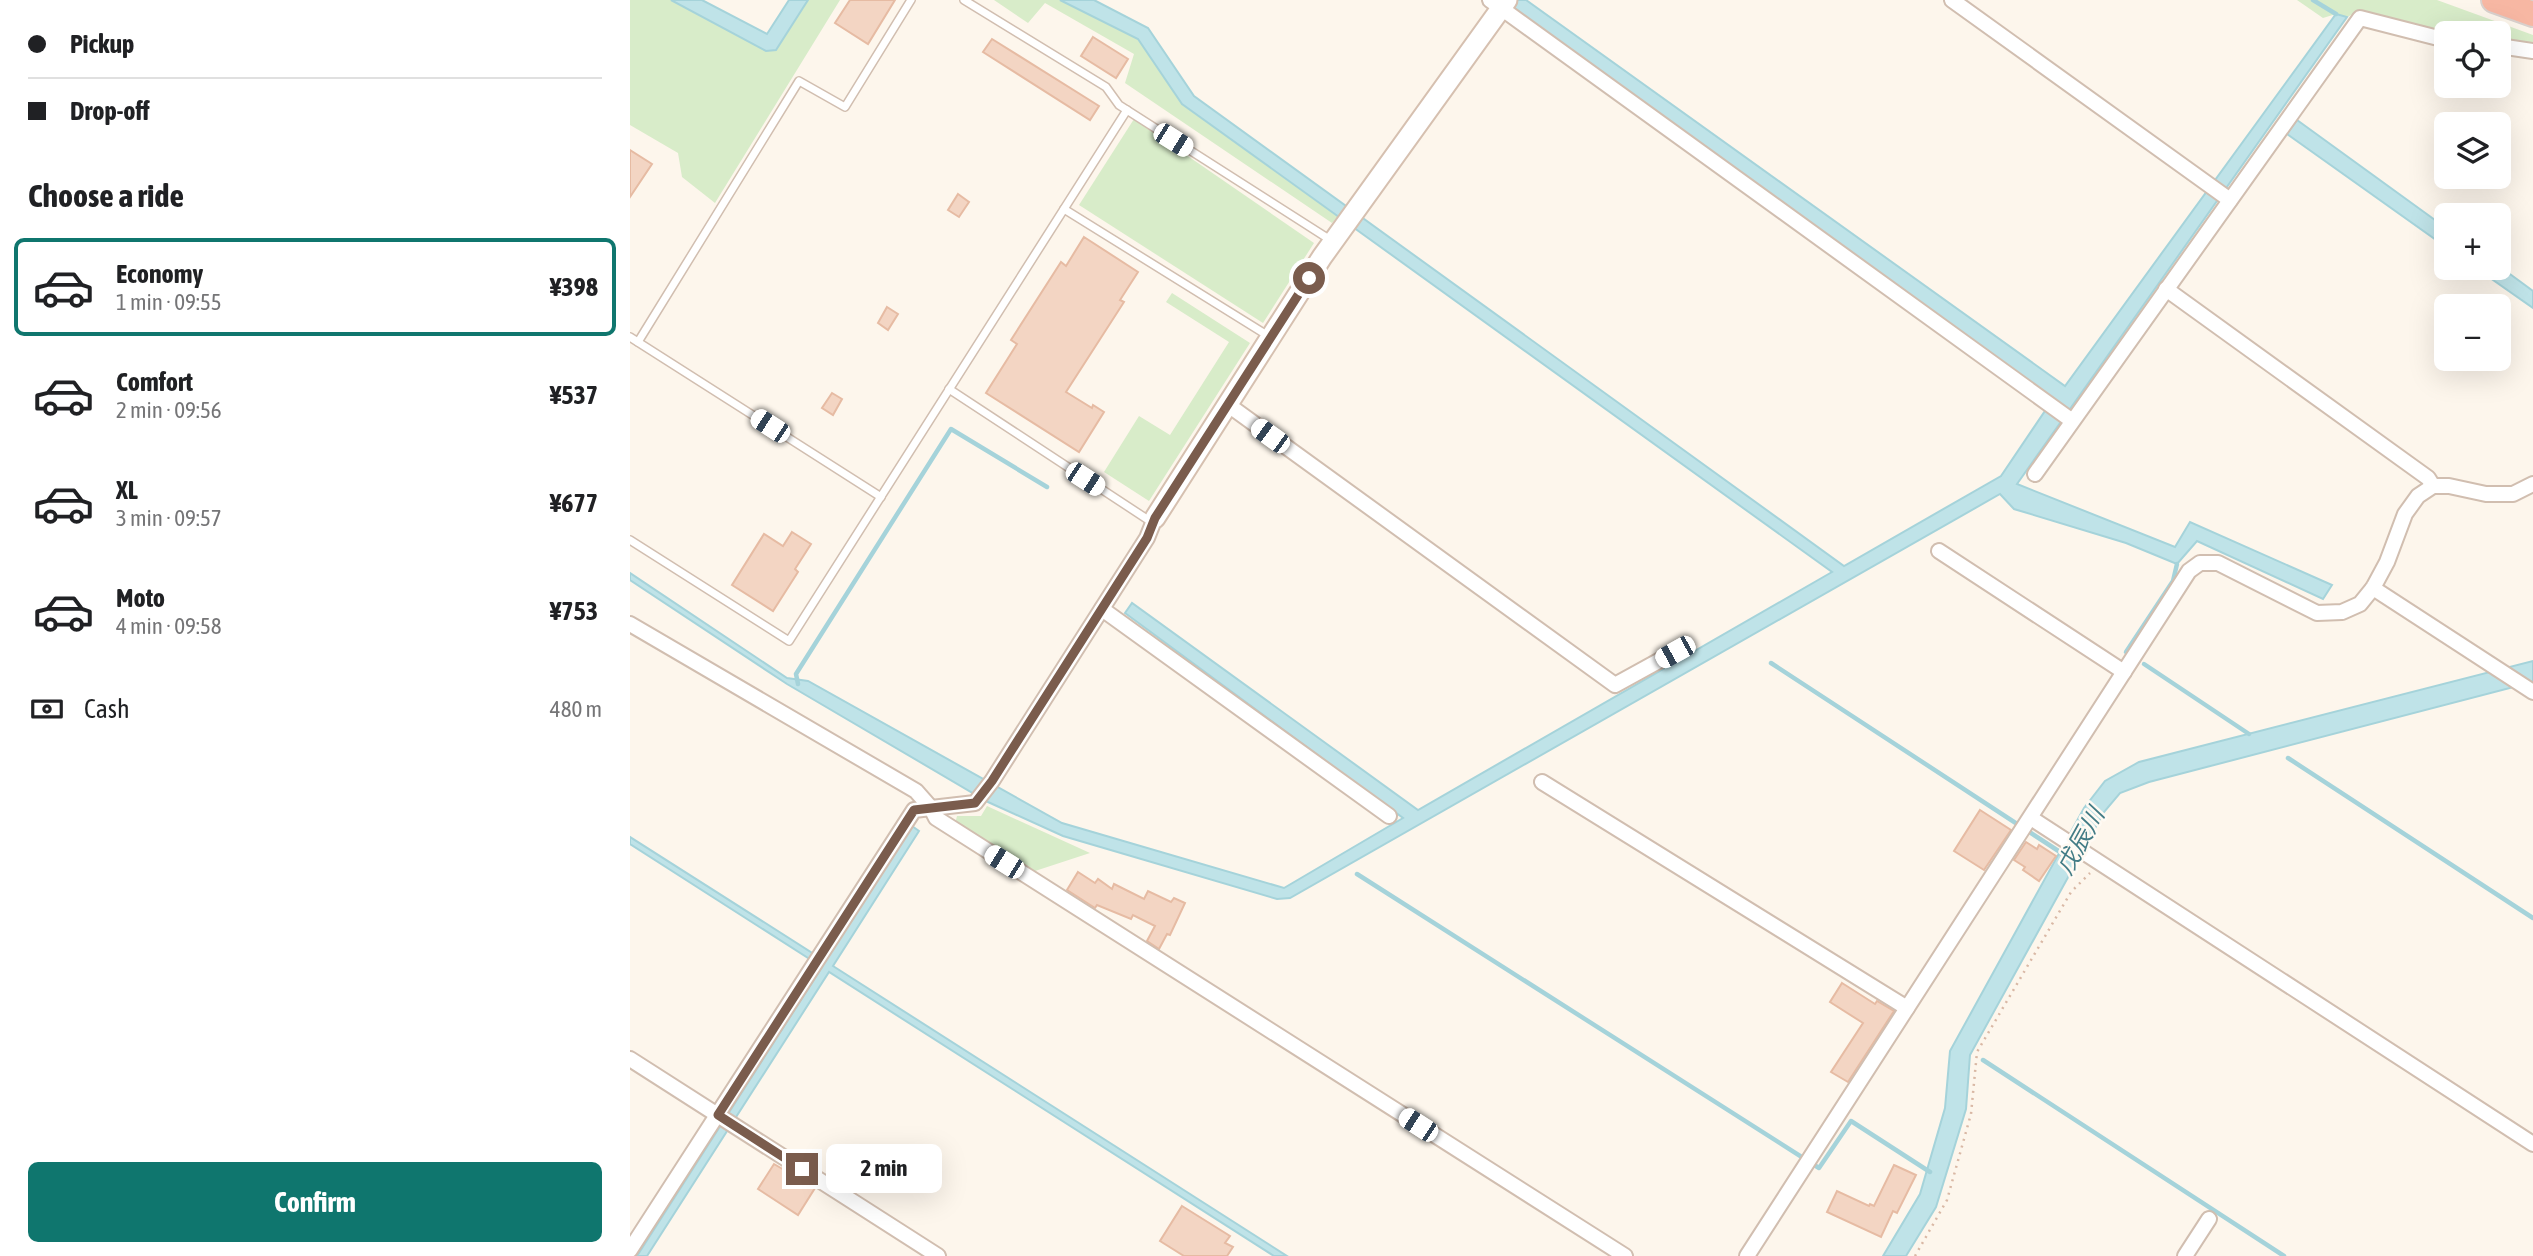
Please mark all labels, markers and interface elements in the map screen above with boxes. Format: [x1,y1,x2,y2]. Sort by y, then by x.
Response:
map controls [2434,21,2511,371]
button: locate [2434,21,2511,98]
text: Pickup [70,29,134,59]
text: Drop-off [70,96,150,126]
button: layers [2434,112,2511,189]
car [1150,120,1197,160]
text: Choose a ride [28,177,184,214]
button: + [2434,203,2511,280]
icon: car [32,256,95,319]
text: Economy [116,259,203,289]
route start [1293,262,1325,294]
text: ¥398 [550,272,598,302]
text: 1 min · 09:55 [116,289,222,315]
button: − [2434,294,2511,371]
icon: car [32,364,95,427]
text: Comfort [116,367,193,397]
text: ¥537 [550,380,598,410]
text: 2 min · 09:56 [116,397,222,423]
car [747,406,794,446]
car [1247,415,1294,457]
car [1062,459,1109,499]
icon: car [32,472,95,535]
text: XL [116,475,138,505]
text: ¥677 [550,488,598,518]
text: 3 min · 09:57 [116,505,222,531]
icon: car [32,580,95,643]
text: Moto [116,583,165,613]
text: ¥753 [550,596,598,626]
text: 4 min · 09:58 [116,613,222,639]
car [1652,633,1699,671]
icon: cash [28,690,66,728]
text: Cash [84,694,130,724]
text: 480 m [550,696,602,722]
water label: 戊辰川 [2051,800,2111,879]
car [981,842,1028,882]
car [1395,1105,1442,1145]
callout: 2 min [826,1144,942,1194]
route end [786,1153,818,1185]
text: 2 min [861,1155,907,1181]
button: Confirm [28,1162,602,1242]

